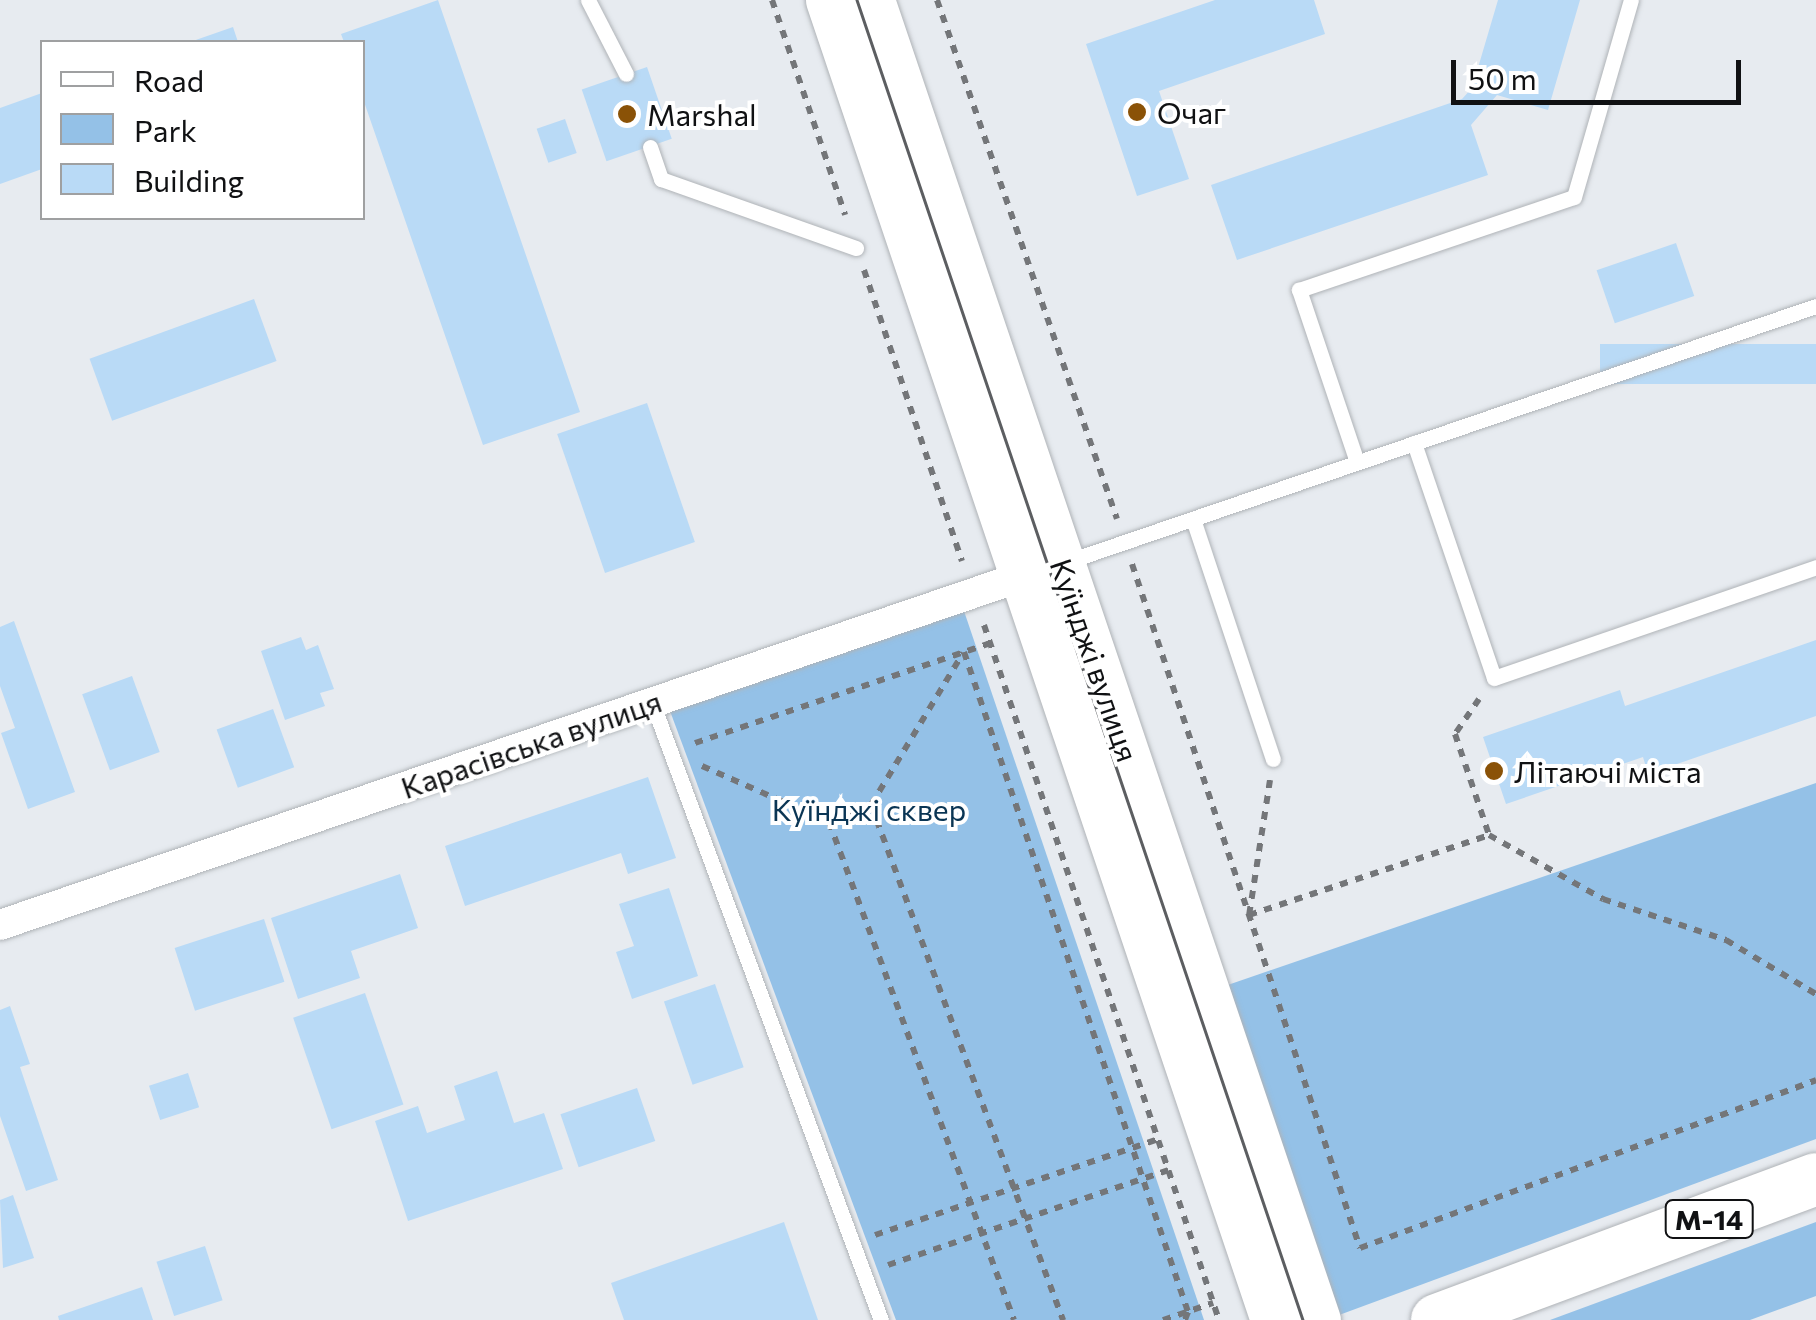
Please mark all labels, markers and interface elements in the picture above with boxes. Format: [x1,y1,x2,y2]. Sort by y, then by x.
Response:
legend [40,40,365,220]
scale bar [1456,40,1746,102]
text: 50 m [1468,59,1537,96]
text: Road [134,61,204,98]
place label: Очаг [1157,94,1226,130]
place label: Marshal [647,96,757,132]
marker: Очаг [1126,101,1148,123]
marker: Marshal [616,103,638,125]
text: Park [134,111,197,148]
text: Building [134,161,244,198]
street label: Куїнджі вулиця [1043,554,1147,766]
street label: Карасівська вулиця [396,683,666,805]
place label: Літаючі міста [1514,753,1701,789]
marker: Літаючі міста [1483,760,1505,782]
park label: Куїнджі сквер [772,791,966,827]
road number: М-14 [1664,1196,1754,1242]

